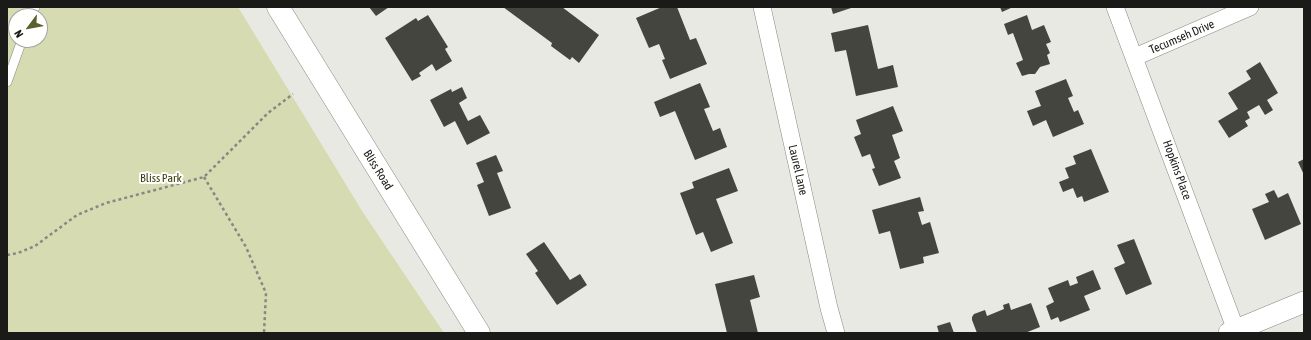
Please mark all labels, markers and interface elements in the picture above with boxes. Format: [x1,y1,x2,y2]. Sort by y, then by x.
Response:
north arrow [8,8,48,48]
street label: Tecumseh Drive [1147,17,1217,57]
text: N [12,28,25,40]
street label: Hopkins Place [1160,138,1194,202]
street label: Laurel Lane [785,143,811,197]
street label: Bliss Road [360,147,396,193]
park label: Bliss Park [140,171,182,185]

